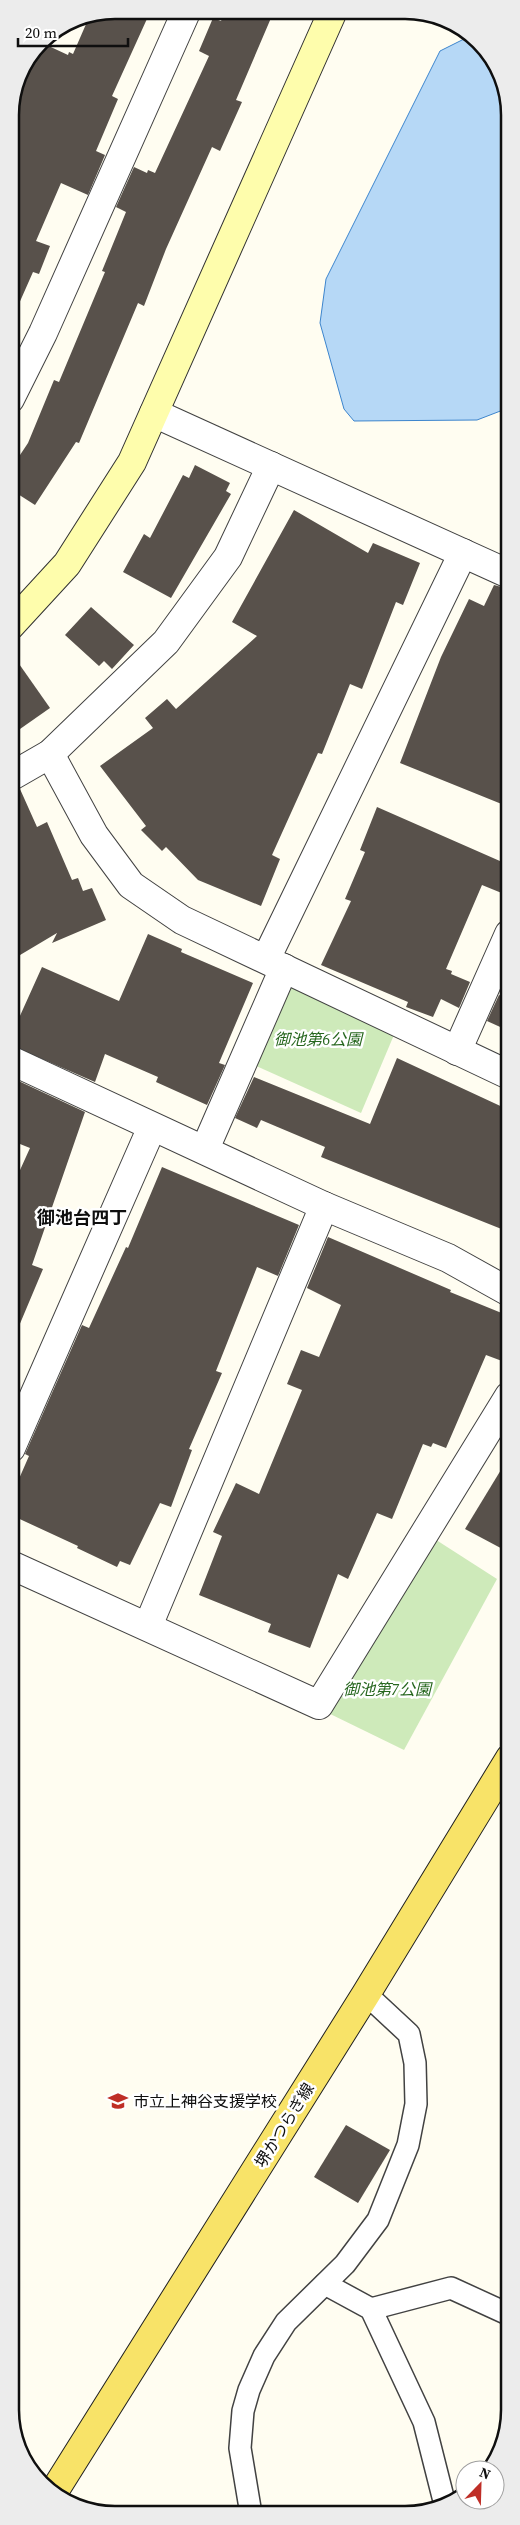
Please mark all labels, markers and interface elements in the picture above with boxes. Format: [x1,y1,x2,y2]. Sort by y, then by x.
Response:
scale bar [18,15,128,47]
text: 20 m [25,22,57,43]
park label: 御池第6公園 [274,1028,364,1050]
district label: 御池台四丁 [36,1205,127,1230]
park label: 御池第7公園 [343,1678,433,1700]
street label: 堺かつらぎ線 [249,2078,319,2172]
school or university icon: 市立上神谷支援学校 [107,2090,129,2112]
place label: 市立上神谷支援学校 [133,2090,277,2112]
north arrow [455,2460,505,2510]
text: N [476,2462,494,2484]

